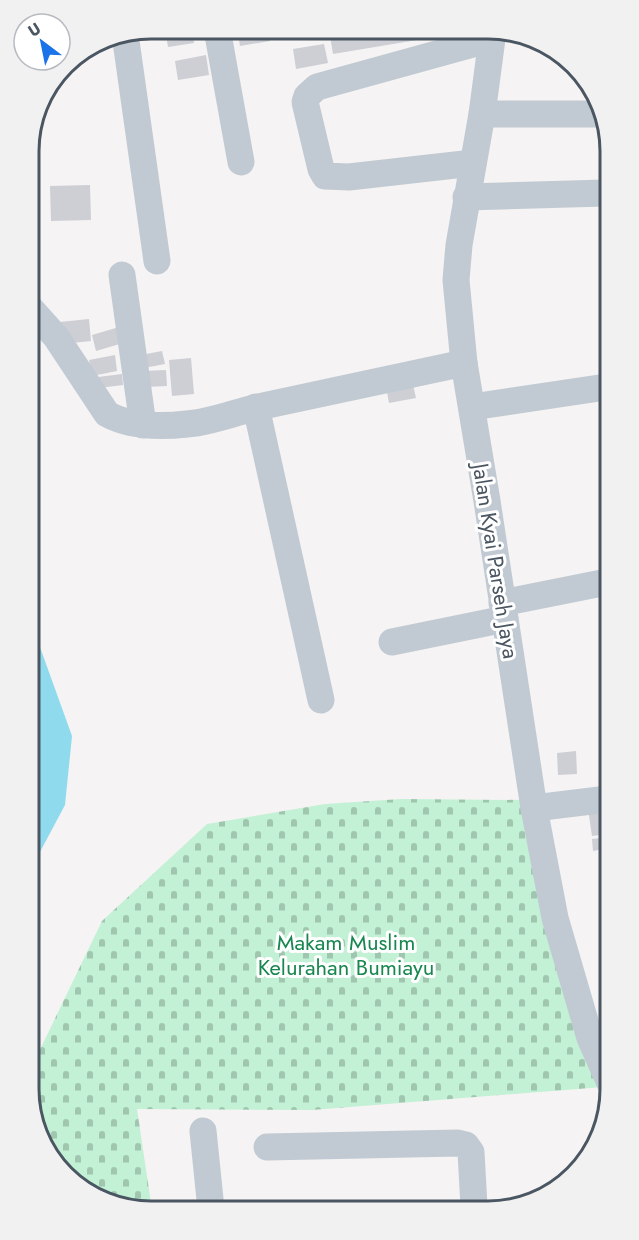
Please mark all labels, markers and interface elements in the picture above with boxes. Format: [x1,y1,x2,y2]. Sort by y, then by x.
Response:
north arrow [12,12,72,72]
text: U [23,17,45,42]
street label: Jalan Kyai Parseh Jaya [464,458,527,661]
park label: Makam Muslim Kelurahan Bumiayu [258,926,434,983]

